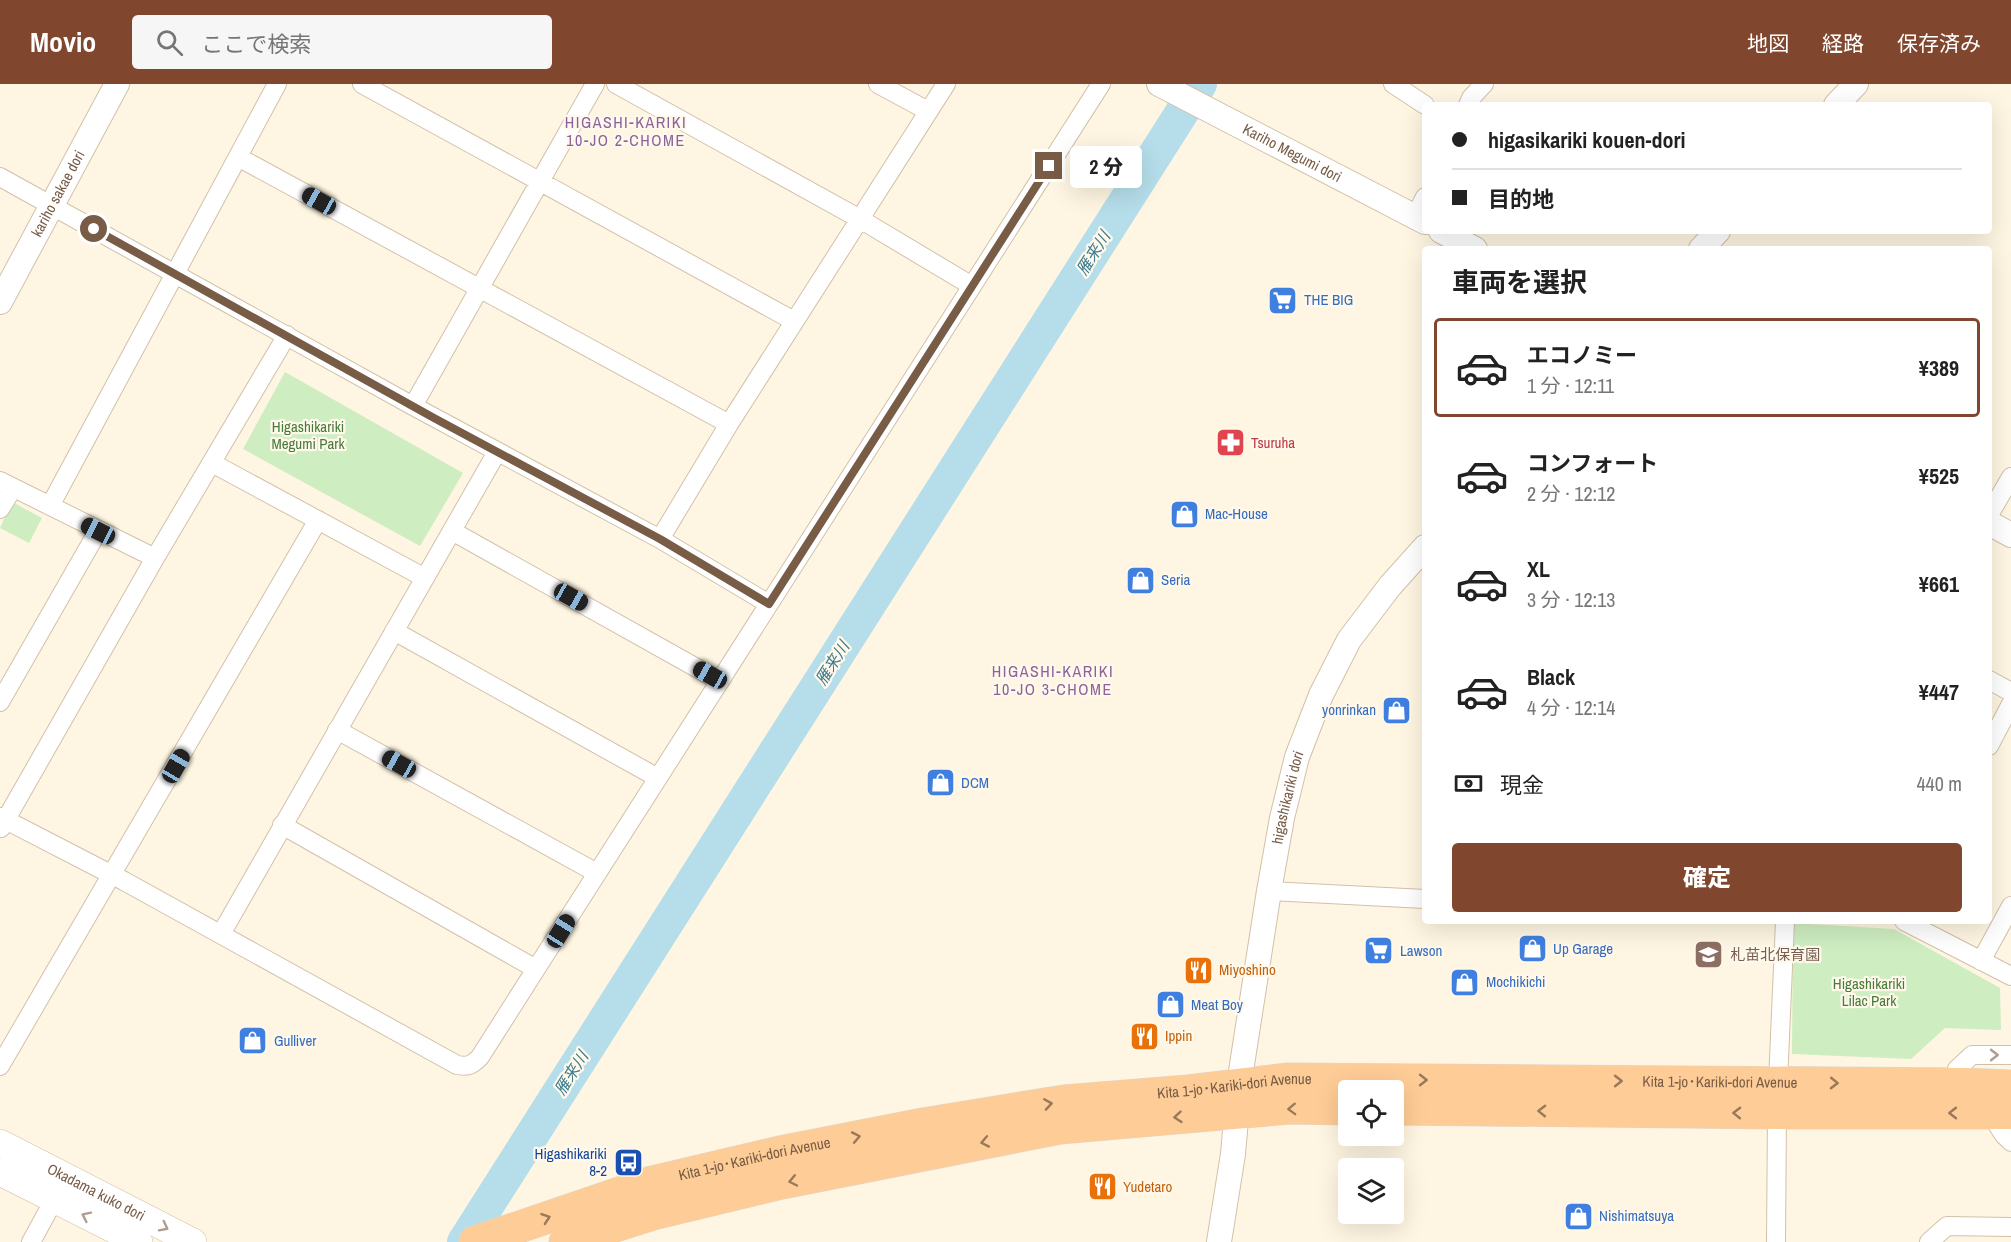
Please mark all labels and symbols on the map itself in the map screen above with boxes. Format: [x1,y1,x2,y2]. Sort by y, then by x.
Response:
district label: HIGASHI-KARIKI 10-JO 2-CHOME [565,111,687,151]
street label: Kariho Megumi dori [1239,118,1346,187]
callout: 2 分 [1070,145,1142,187]
street label: kariho sakae dori [26,147,89,240]
route end [1035,152,1062,179]
car [299,184,339,218]
route start [80,215,107,242]
water label: 雁来川 [1071,225,1116,279]
supermarket icon: THE BIG [1267,284,1299,316]
place label: THE BIG [1304,289,1353,310]
park label: Higashikariki Megumi Park [271,416,345,454]
pharmacy icon: Tsuruha [1214,427,1246,459]
place label: Tsuruha [1251,432,1295,453]
shop icon: Mac-House [1168,498,1200,530]
place label: Mac-House [1205,503,1268,524]
car [78,515,118,547]
shop icon: Seria [1124,564,1156,596]
place label: Seria [1161,569,1191,590]
car [551,580,591,614]
water label: 雁来川 [810,635,855,689]
car [690,658,730,692]
district label: HIGASHI-KARIKI 10-JO 3-CHOME [992,660,1114,700]
shop icon: yonrinkan [1381,694,1413,726]
place label: yonrinkan [1322,699,1376,720]
car [159,746,193,786]
car [379,747,419,781]
street label: higashikariki dori [1267,748,1308,846]
shop icon: DCM [924,767,956,799]
place label: DCM [961,772,989,793]
car [544,911,578,951]
shop icon: Up Garage [1516,933,1548,965]
supermarket icon: Lawson [1363,935,1395,967]
place label: Up Garage [1553,938,1613,959]
school or university icon: 札苗北保育園 [1693,939,1725,971]
place label: Lawson [1400,940,1442,961]
place label: 札苗北保育園 [1730,944,1820,965]
restaurant icon: Miyoshino [1182,954,1214,986]
place label: Miyoshino [1219,959,1276,980]
shop icon: Mochikichi [1449,966,1481,998]
place label: Mochikichi [1486,971,1545,992]
park label: Higashikariki Lilac Park [1833,973,1905,1011]
shop icon: Meat Boy [1154,989,1186,1021]
place label: Meat Boy [1191,994,1244,1015]
restaurant icon: Ippin [1128,1020,1160,1052]
shop icon: Gulliver [237,1025,269,1057]
place label: Ippin [1165,1025,1192,1046]
place label: Gulliver [274,1030,316,1051]
water label: 雁来川 [549,1045,594,1099]
one-way arrow [1990,1049,1999,1061]
street label: Kita 1-jo･Kariki-dori Avenue [1156,1068,1312,1103]
street label: Kita 1-jo･Kariki-dori Avenue [1642,1071,1798,1093]
one-way arrow [1419,1074,1428,1086]
one-way arrow [1614,1075,1623,1087]
one-way arrow [1830,1077,1839,1089]
one-way arrow [1043,1098,1053,1110]
one-way arrow [1288,1102,1297,1115]
one-way arrow [1537,1105,1546,1117]
one-way arrow [1732,1107,1741,1119]
one-way arrow [1948,1107,1957,1119]
one-way arrow [1173,1110,1182,1123]
street label: Kita 1-jo･Kariki-dori Avenue [676,1131,832,1185]
one-way arrow [851,1131,861,1144]
one-way arrow [980,1135,990,1148]
place label: Higashikariki 8-2 [535,1143,607,1181]
bus stop icon: Higashikariki 8-2 [612,1147,644,1179]
street label: Okadama kuko dori [44,1158,149,1226]
restaurant icon: Yudetaro [1086,1171,1118,1203]
one-way arrow [789,1174,799,1187]
place label: Yudetaro [1123,1176,1172,1197]
shop icon: Nishimatsuya [1562,1200,1594,1232]
place label: Nishimatsuya [1599,1205,1674,1226]
one-way arrow [82,1212,93,1223]
one-way arrow [540,1213,551,1225]
one-way arrow [158,1220,169,1232]

